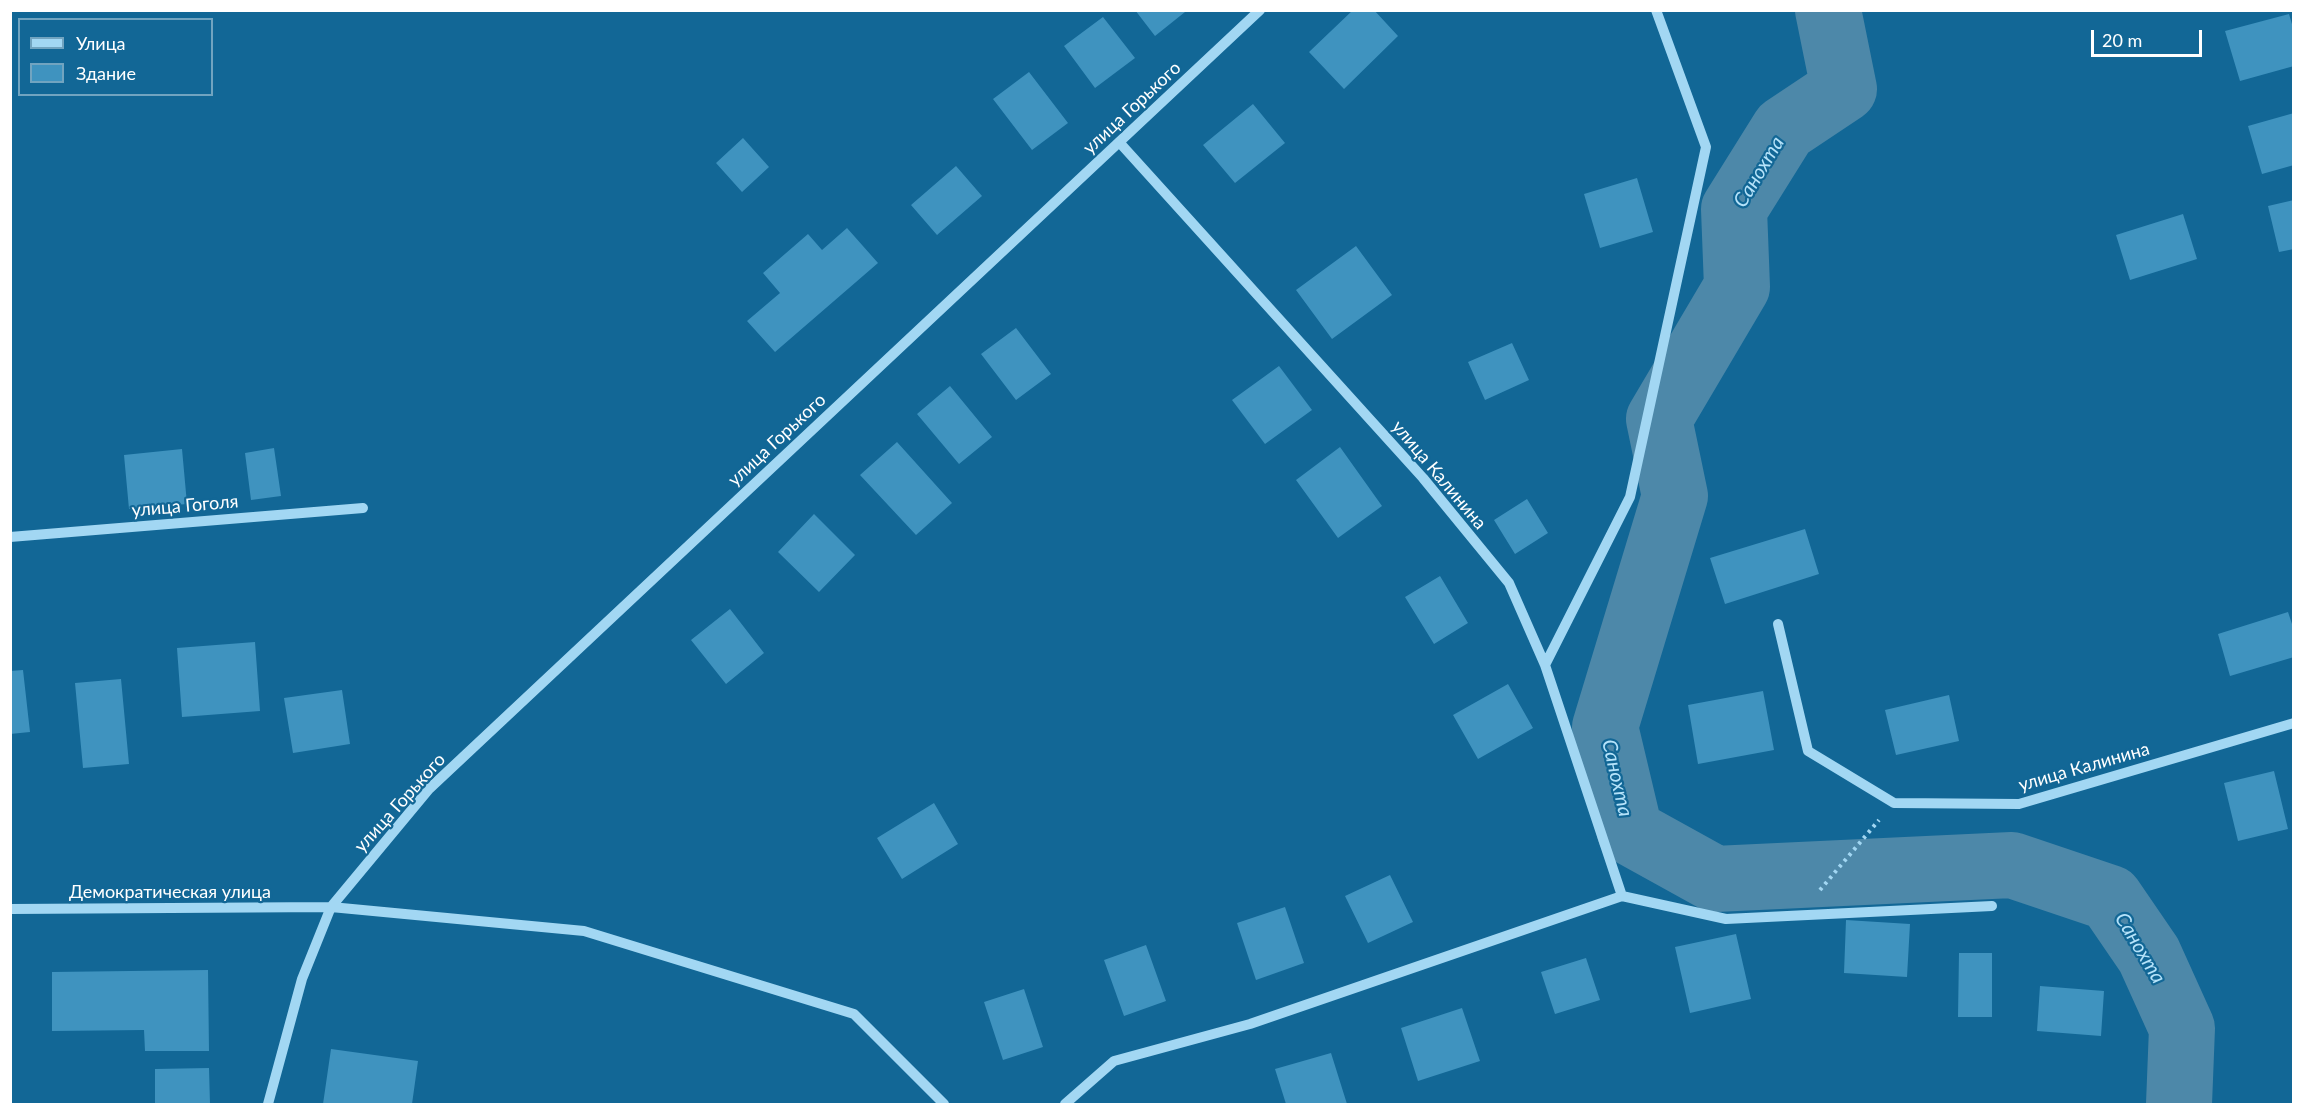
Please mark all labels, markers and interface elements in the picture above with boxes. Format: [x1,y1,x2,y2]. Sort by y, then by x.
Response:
legend [18,18,213,96]
scale bar [2094,18,2205,56]
text: 20 m [2102,29,2142,51]
text: Улица [76,32,126,54]
street label: улица Горького [1079,57,1185,159]
text: Здание [76,62,136,84]
water label: Санохта [1729,132,1789,212]
street label: улица Горького [724,389,830,491]
street label: улица Калинина [1387,416,1491,534]
street label: улица Гоголя [131,491,239,521]
water label: Санохта [1596,737,1638,819]
street label: улица Калинина [2016,738,2152,796]
street label: улица Горького [350,749,450,857]
street label: Демократическая улица [69,881,271,903]
water label: Санохта [2110,908,2170,988]

